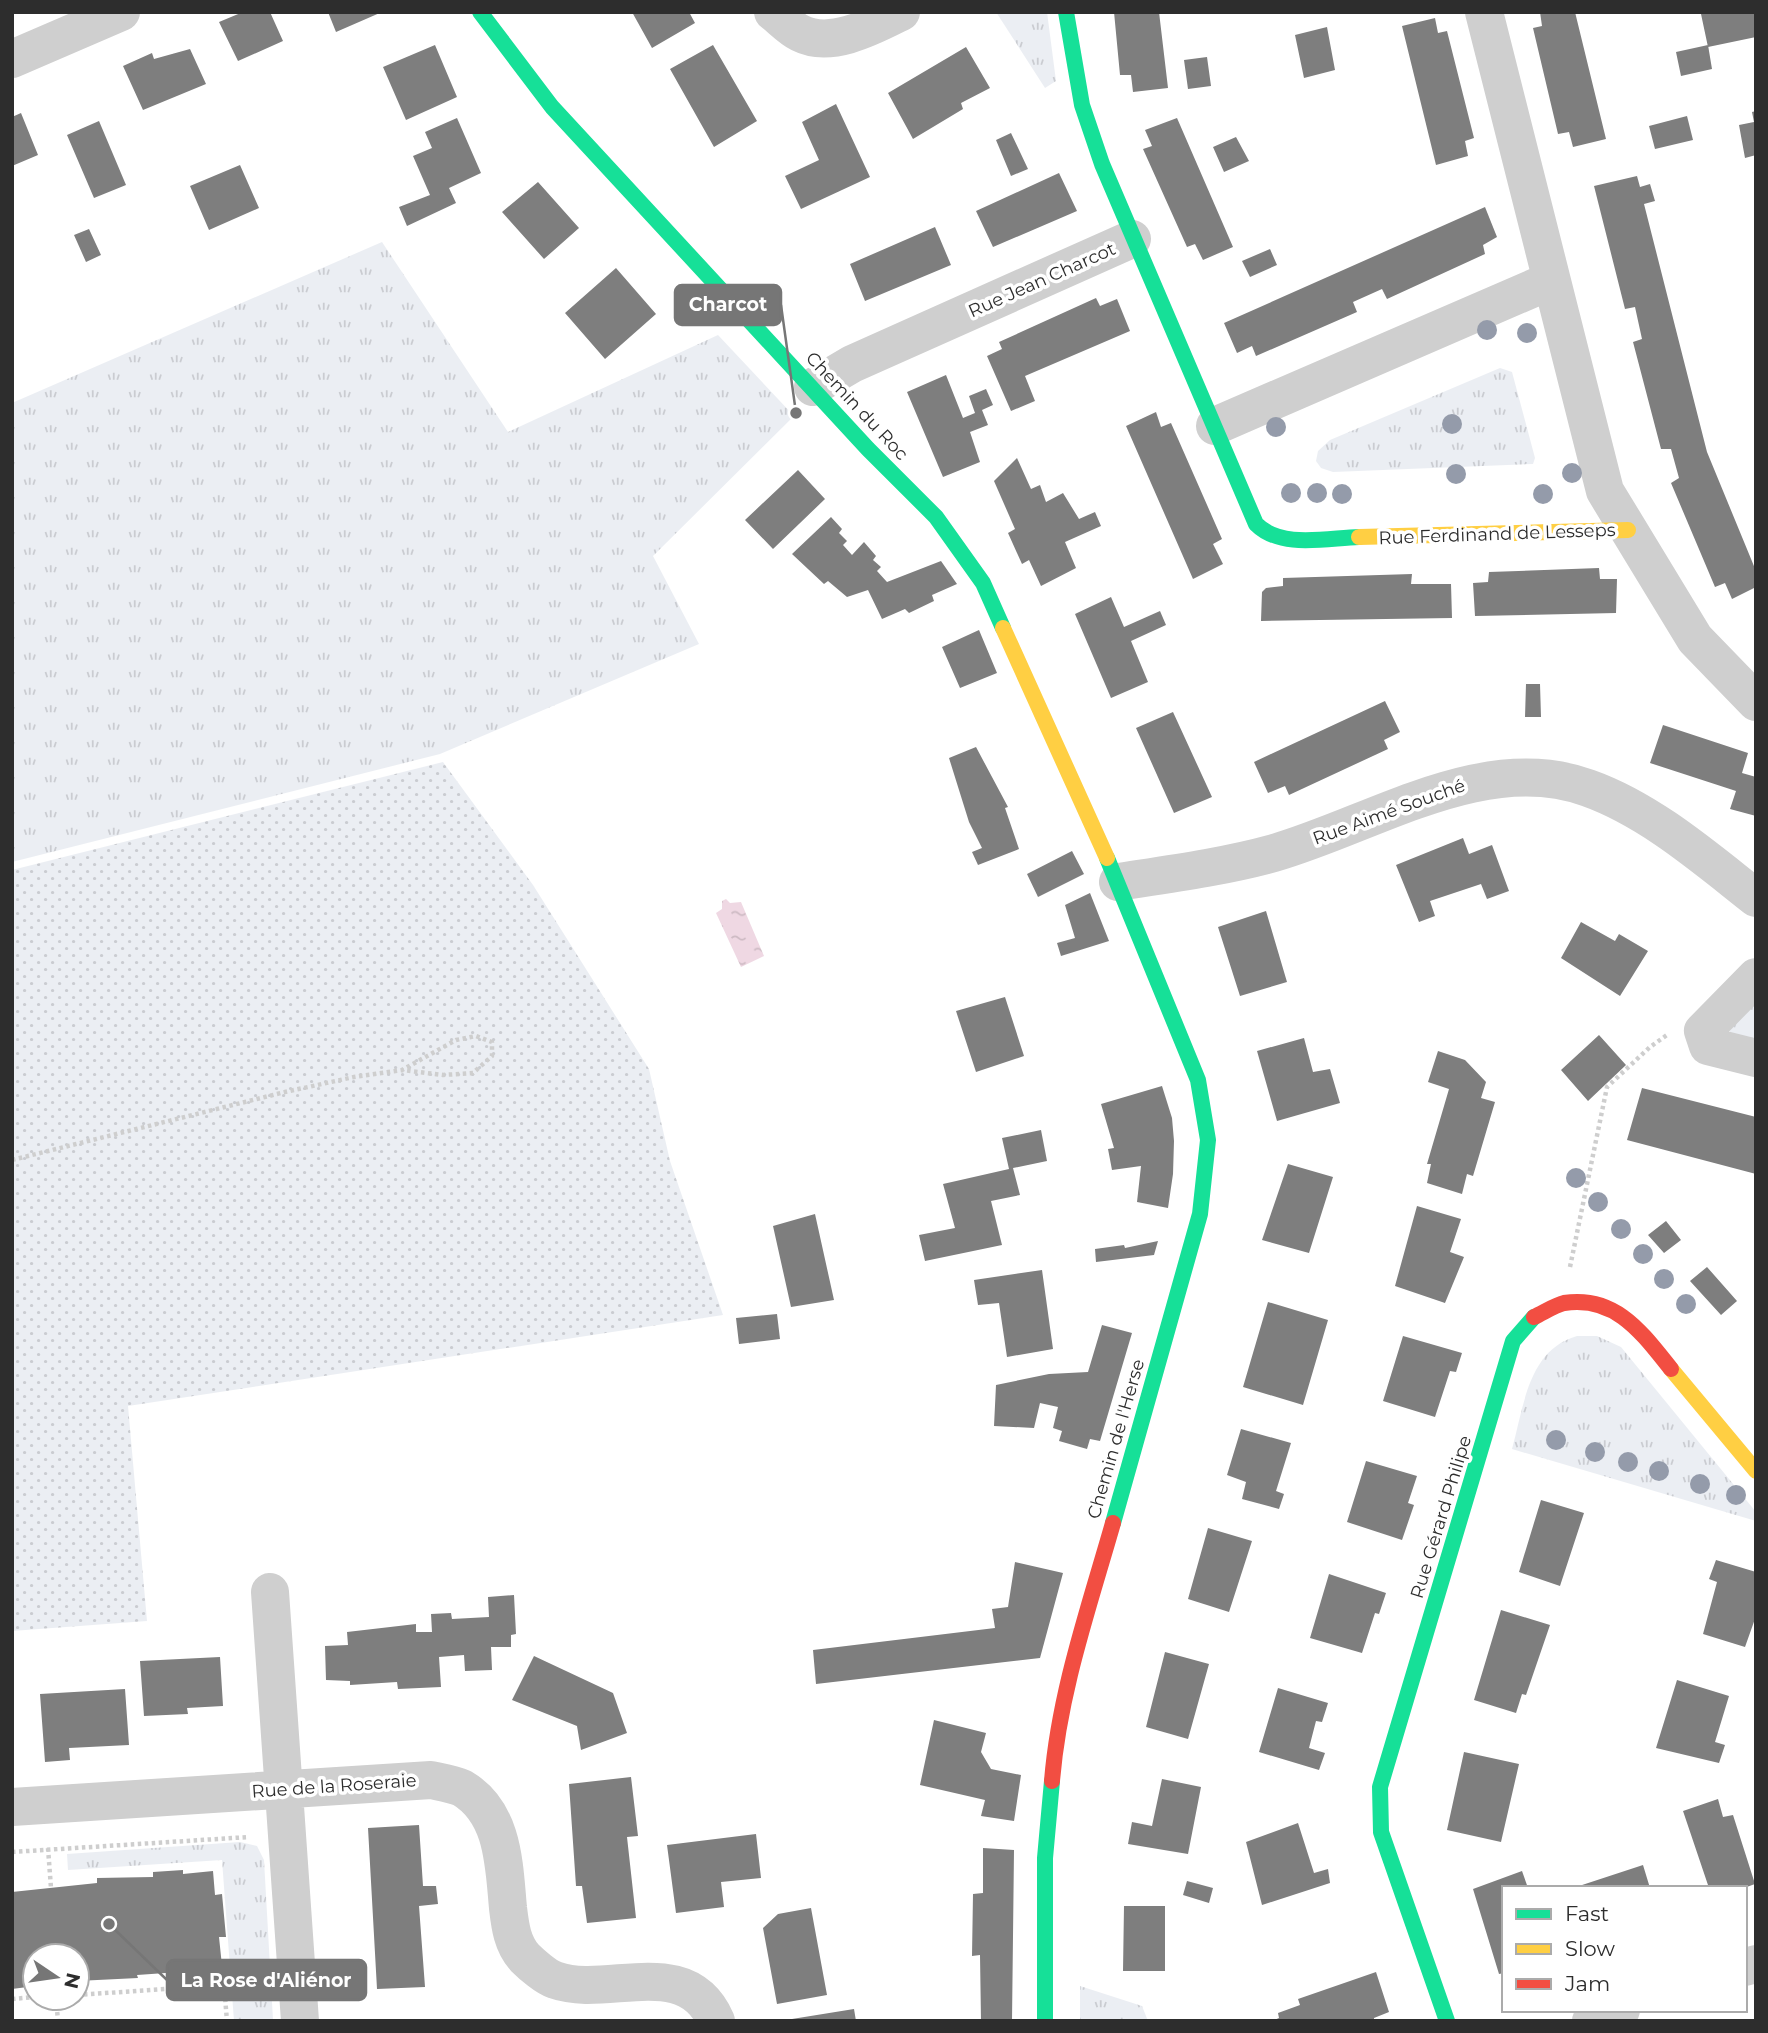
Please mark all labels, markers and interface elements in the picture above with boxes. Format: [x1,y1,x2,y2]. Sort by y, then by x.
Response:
street label: Rue Jean Charcot [965,238,1119,322]
callout: Charcot [675,285,781,325]
text: Charcot [689,293,767,316]
street label: Chemin du Roc [801,347,913,465]
street label: Rue Ferdinand de Lesseps [1378,519,1616,549]
street label: Rue Aimé Souché [1310,774,1468,850]
street label: Chemin de l'Herse [1083,1356,1149,1521]
street label: Rue Gérard Philipe [1406,1433,1476,1601]
street label: Rue de la Roseraie [251,1769,417,1803]
legend [1502,1886,1747,2012]
text: Fast [1565,1901,1609,1926]
text: Slow [1565,1936,1615,1961]
north arrow [21,1942,91,2012]
callout: La Rose d'Aliénor [167,1960,366,2000]
text: La Rose d'Aliénor [180,1969,352,1992]
text: N [59,1971,85,1991]
text: Jam [1564,1971,1610,1996]

